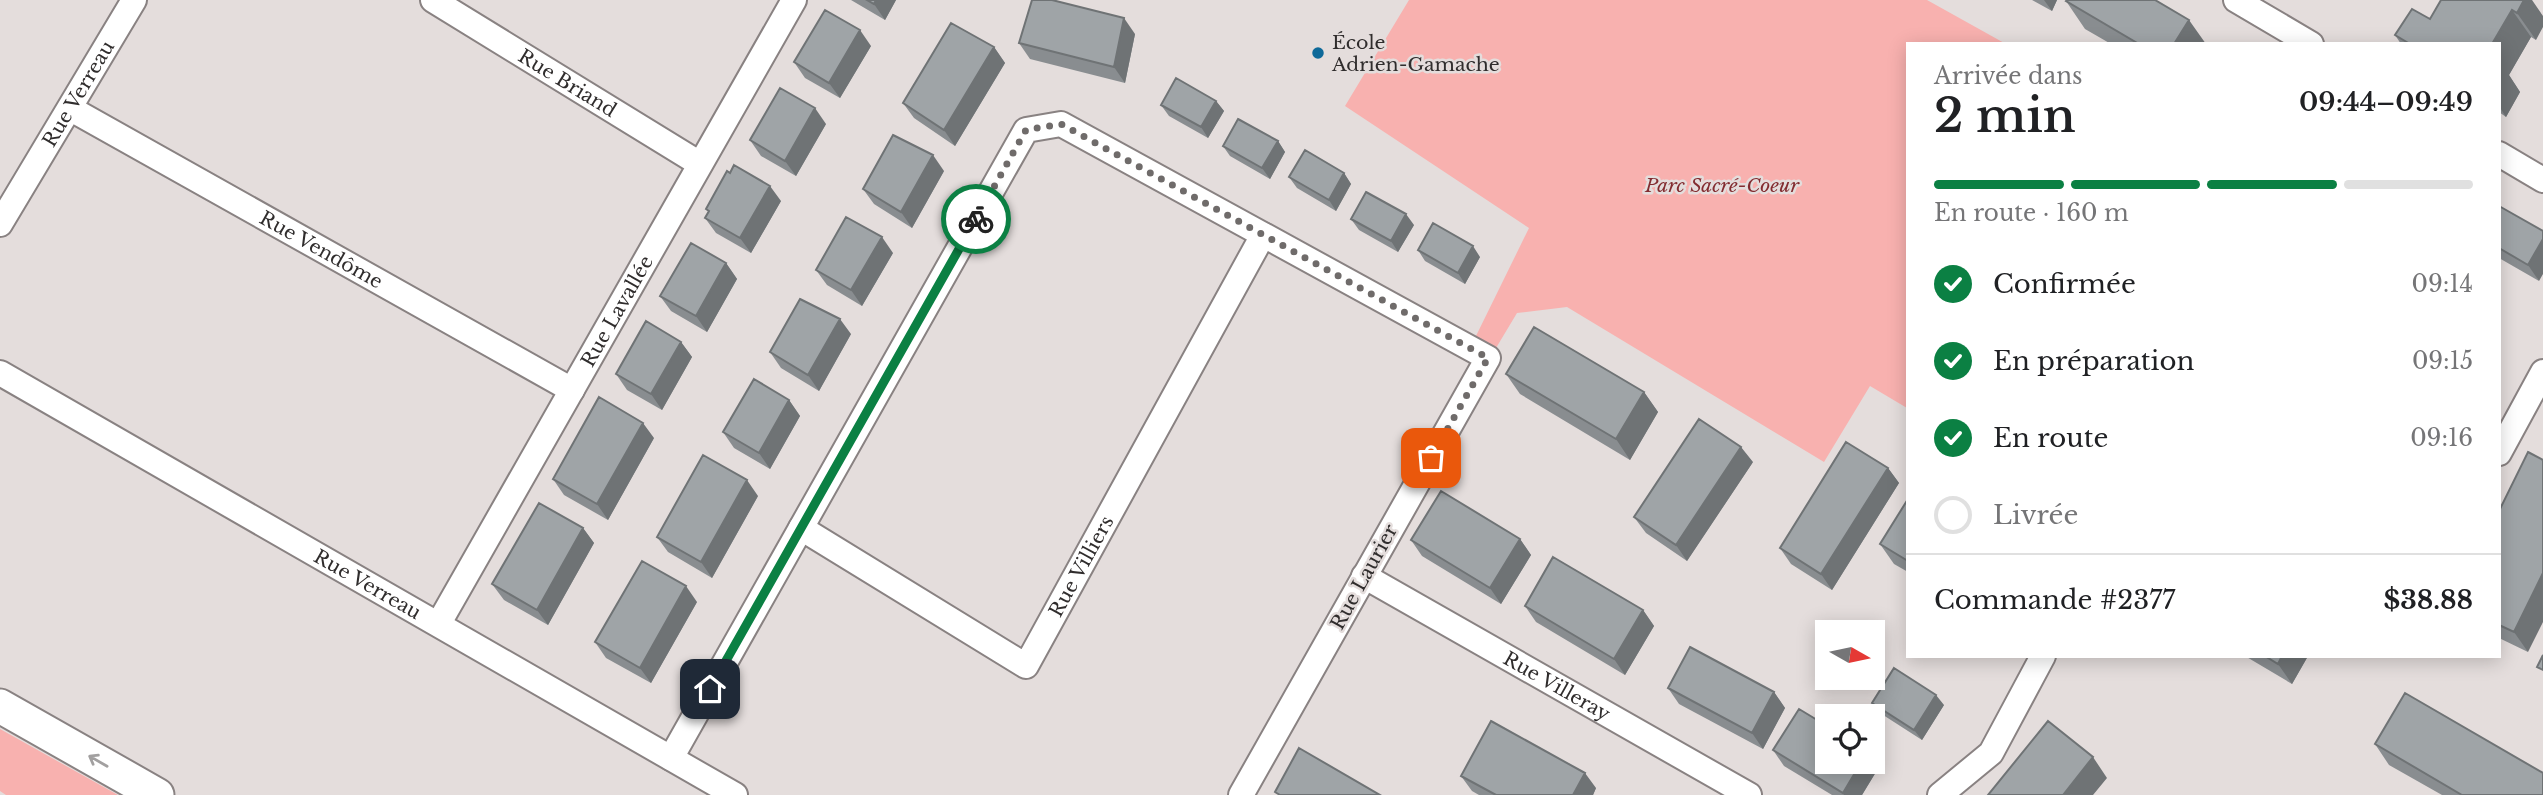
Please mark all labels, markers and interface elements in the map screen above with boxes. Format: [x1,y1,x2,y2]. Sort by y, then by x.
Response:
place label: École Adrien-Gamache [1331,31,1500,76]
street label: Rue Verreau [37,36,119,151]
street label: Rue Briand [514,44,621,122]
marker: École Adrien-Gamache [1310,45,1326,61]
text: Arrivée dans [1934,62,2082,90]
text: 09:44–09:49 [2299,86,2473,118]
text: 2 min [1934,87,2076,144]
park label: Parc Sacré-Coeur [1644,174,1800,197]
courier [941,184,1011,254]
text: En route · 160 m [1934,199,2129,227]
icon: bike [957,200,995,238]
street label: Rue Vendôme [256,206,387,293]
street label: Rue Lavallée [576,251,657,371]
icon: check [1934,265,1972,303]
text: Confirmée [1993,268,2136,300]
text: 09:14 [2412,270,2473,298]
icon: check [1934,342,1972,380]
text: En préparation [1993,345,2194,377]
text: 09:15 [2412,347,2473,375]
icon: check [1934,419,1972,457]
text: En route [1993,422,2109,454]
text: 09:16 [2410,424,2473,452]
pin [1401,428,1461,488]
icon: bag [1412,439,1450,477]
text: Livrée [1993,499,2078,531]
street label: Rue Villiers [1044,511,1118,621]
street label: Rue Laurier [1326,520,1402,634]
street label: Rue Verreau [310,544,426,624]
text: Commande #2377 [1934,584,2175,616]
text: $38.88 [2383,584,2473,616]
north arrow [1815,620,1885,690]
map controls [1815,620,1885,774]
street label: Rue Villeray [1499,646,1614,725]
pin [680,659,740,719]
icon: home [691,670,729,708]
button: locate [1815,704,1885,774]
one-way arrow [88,754,108,768]

